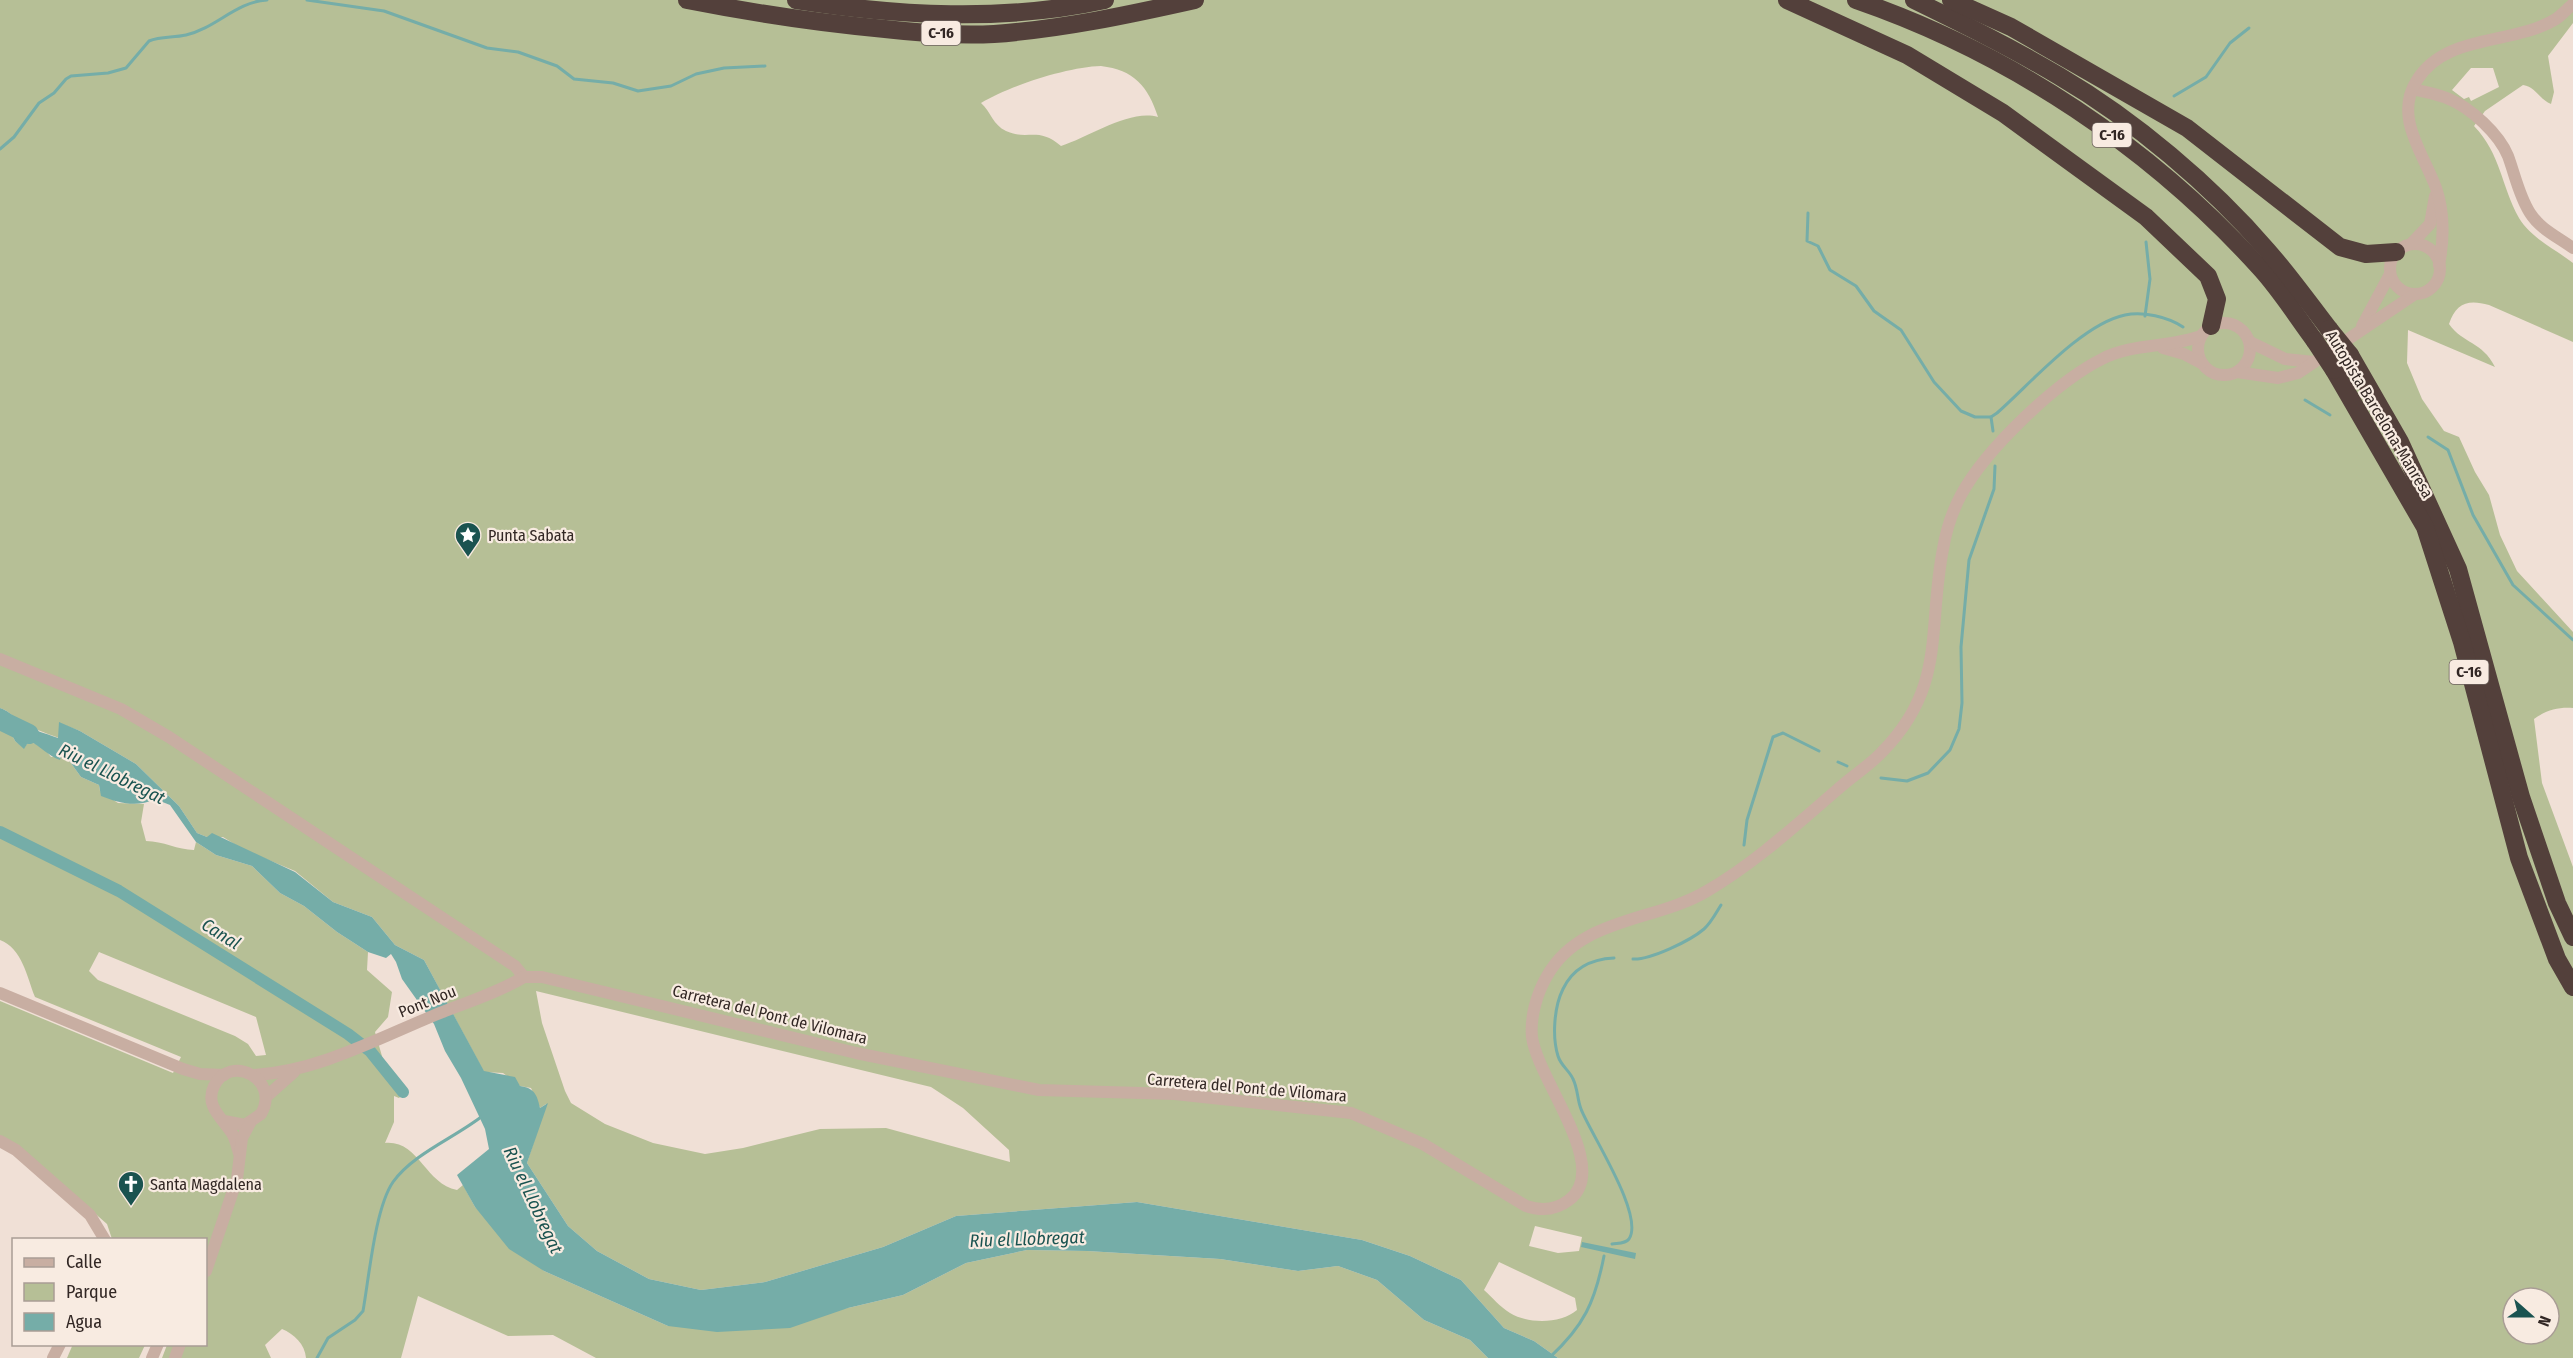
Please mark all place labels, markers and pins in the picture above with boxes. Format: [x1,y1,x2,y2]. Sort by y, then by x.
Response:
place icon: Punta Sabata [453,520,483,558]
place label: Punta Sabata [488,526,575,545]
church icon: Santa Magdalena [116,1169,146,1207]
place label: Santa Magdalena [150,1175,262,1194]

